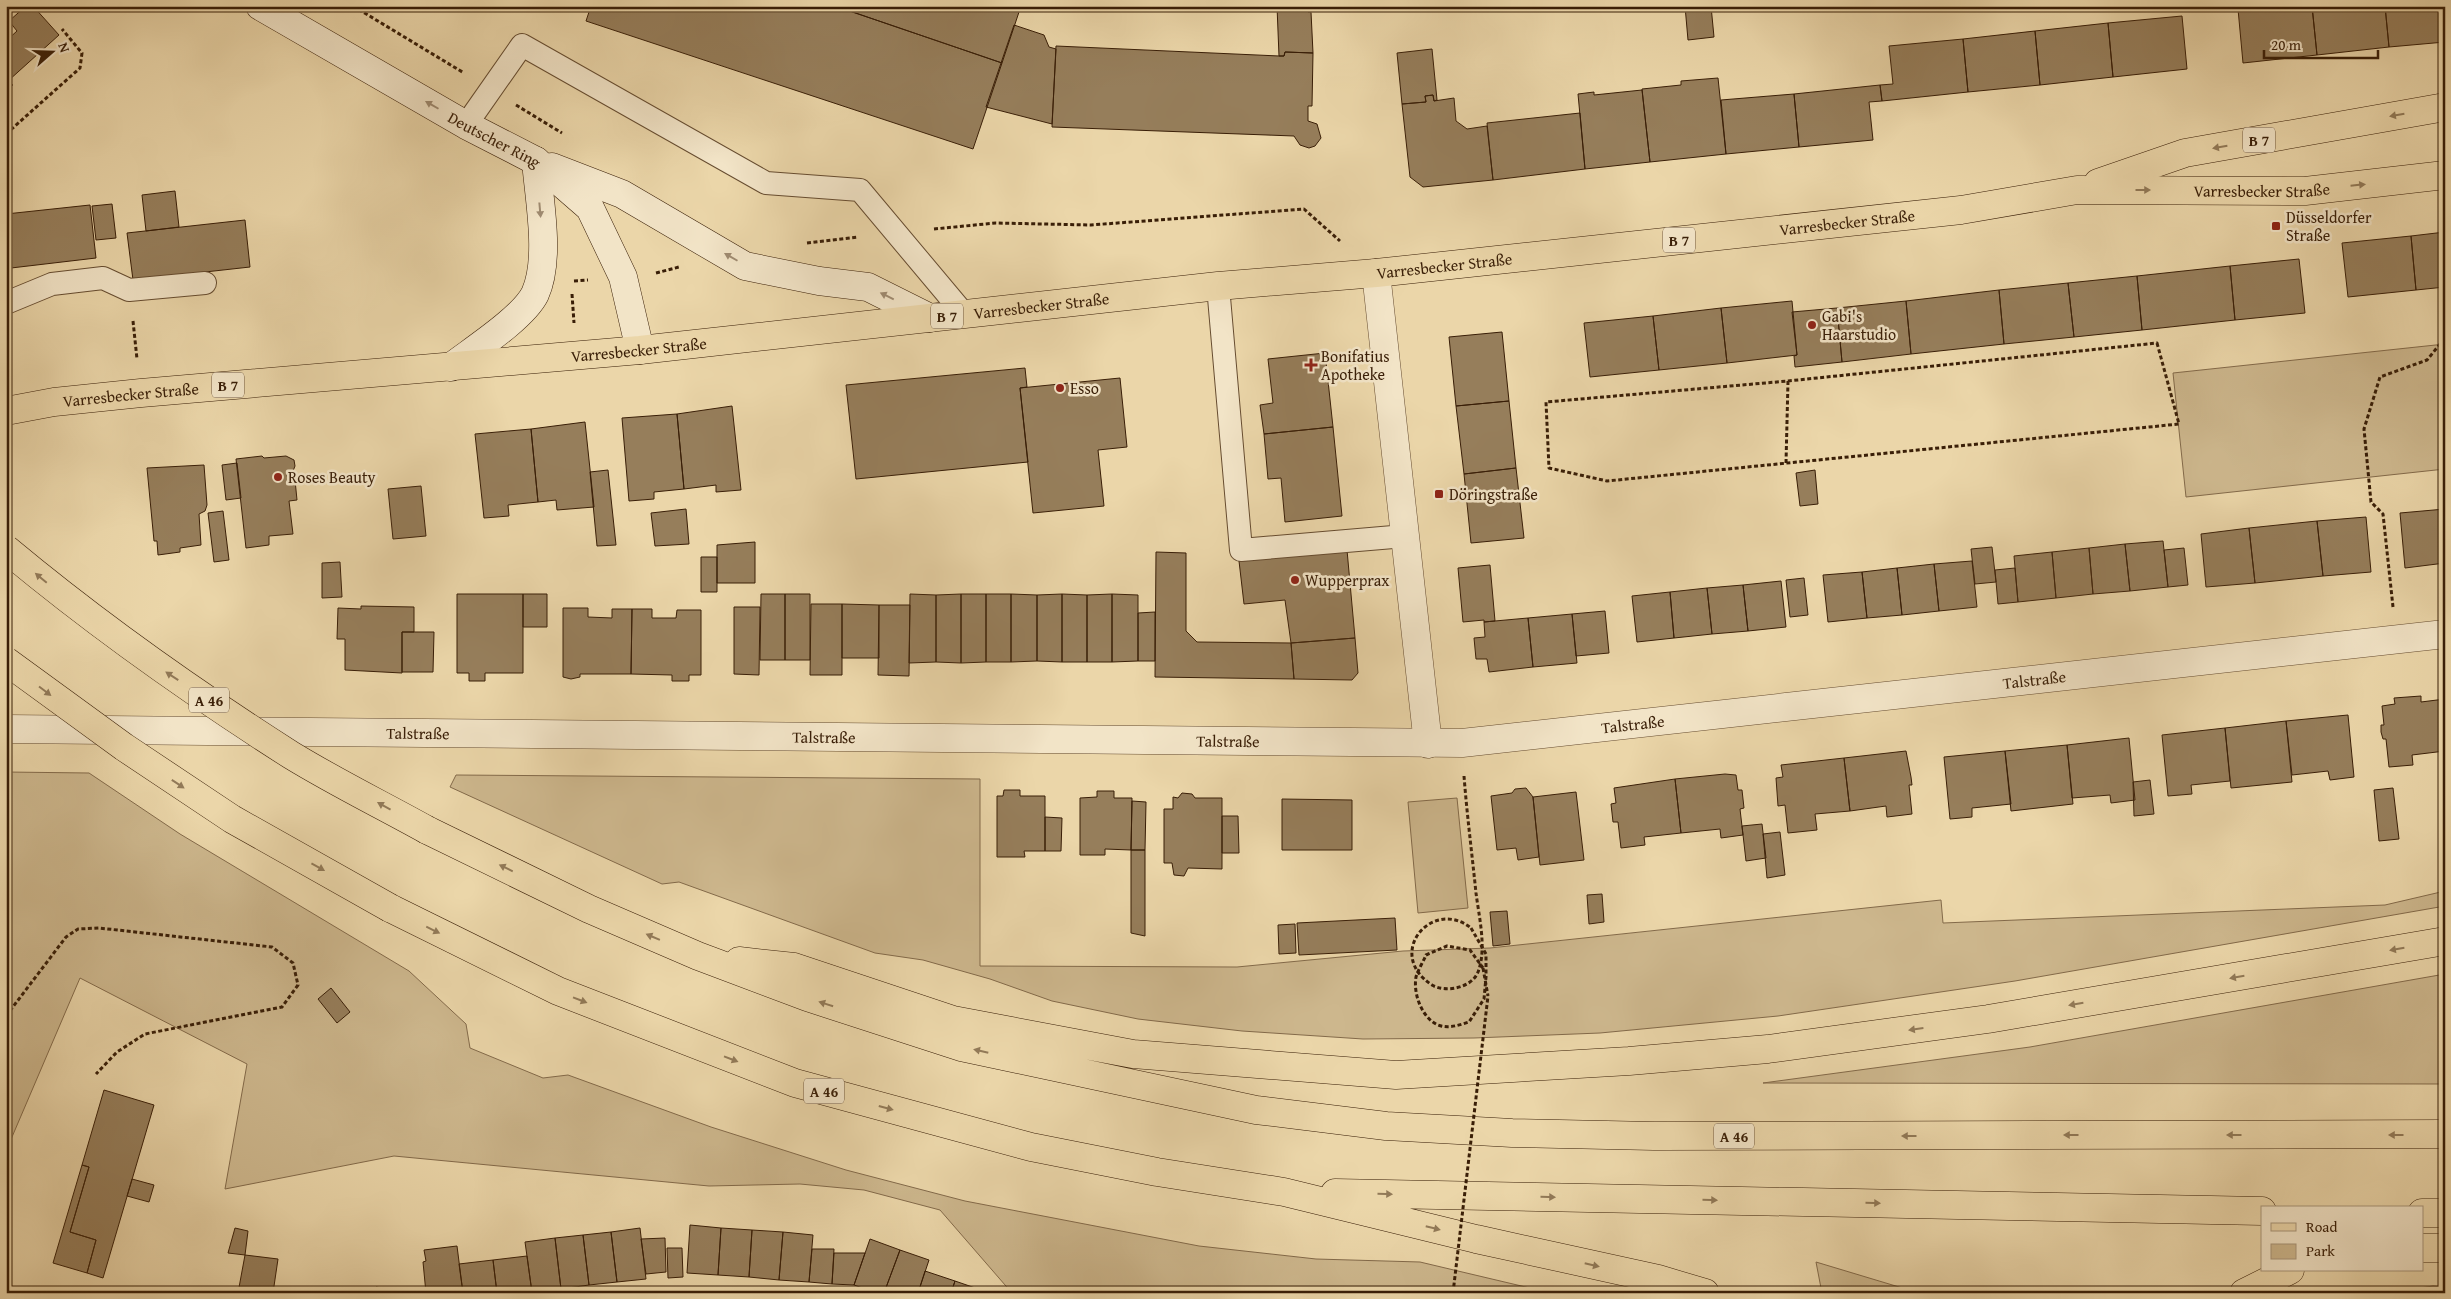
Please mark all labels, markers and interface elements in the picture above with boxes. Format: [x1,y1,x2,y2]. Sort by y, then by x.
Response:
north arrow [28,28,78,78]
scale bar [2264,28,2377,60]
text: 20 m [2271,34,2302,55]
text: N [53,40,75,56]
one-way arrow [425,101,438,110]
street label: Deutscher Ring [444,105,547,173]
one-way arrow [2388,112,2404,120]
road number: B 7 [2243,128,2275,152]
one-way arrow [2211,144,2227,152]
street label: Varresbecker Straße [2193,176,2331,203]
one-way arrow [2350,181,2366,189]
one-way arrow [2135,186,2151,194]
one-way arrow [536,202,544,218]
street label: Varresbecker Straße [1778,203,1916,242]
place label: Düsseldorfer Straße [2286,205,2372,247]
marker: Düsseldorfer Straße [2270,220,2282,232]
road number: B 7 [1663,228,1695,252]
street label: Varresbecker Straße [1375,246,1513,285]
one-way arrow [724,253,737,262]
street label: Varresbecker Straße [972,286,1111,325]
one-way arrow [879,292,894,300]
road number: B 7 [931,304,963,328]
place label: Gabi's Haarstudio [1822,304,1896,346]
marker: Gabi's Haarstudio [1806,319,1818,331]
street label: Varresbecker Straße [570,331,708,368]
place label: Bonifatius Apotheke [1321,344,1390,386]
marker: Bonifatius Apotheke [1305,359,1317,371]
road number: B 7 [212,372,244,398]
street label: Varresbecker Straße [62,376,200,413]
place label: Esso [1070,376,1099,400]
marker: Esso [1054,382,1066,394]
place label: Roses Beauty [288,465,376,489]
marker: Roses Beauty [272,471,284,483]
place label: Döringstraße [1449,482,1538,506]
marker: Döringstraße [1433,488,1445,500]
place label: Wupperprax [1305,568,1390,592]
one-way arrow [35,573,48,584]
marker: Wupperprax [1289,574,1301,586]
street label: Talstraße [2002,664,2067,695]
one-way arrow [165,671,178,680]
one-way arrow [38,686,52,696]
road number: A 46 [189,688,229,712]
street label: Talstraße [1600,709,1666,739]
street label: Talstraße [386,721,450,745]
street label: Talstraße [792,725,856,749]
street label: Talstraße [1196,728,1260,753]
one-way arrow [172,779,185,789]
one-way arrow [378,802,391,811]
one-way arrow [311,863,324,872]
one-way arrow [499,864,513,872]
one-way arrow [426,926,441,934]
one-way arrow [646,932,660,940]
one-way arrow [2388,945,2404,953]
one-way arrow [2228,973,2244,981]
one-way arrow [573,996,588,1004]
one-way arrow [819,999,834,1007]
one-way arrow [2068,1001,2084,1009]
one-way arrow [1908,1025,1924,1033]
one-way arrow [973,1047,989,1055]
one-way arrow [724,1055,739,1063]
road number: A 46 [804,1078,844,1104]
one-way arrow [878,1104,893,1112]
road number: A 46 [1714,1124,1754,1148]
one-way arrow [2063,1131,2079,1139]
one-way arrow [2225,1131,2241,1139]
one-way arrow [2388,1131,2404,1139]
one-way arrow [1900,1132,1916,1140]
one-way arrow [1377,1190,1393,1198]
one-way arrow [1540,1193,1556,1201]
one-way arrow [1702,1196,1718,1204]
one-way arrow [1865,1199,1881,1207]
legend [2261,1206,2424,1272]
text: Road [2306,1216,2337,1237]
one-way arrow [1426,1225,1441,1233]
text: Park [2306,1240,2335,1261]
one-way arrow [1584,1261,1599,1269]

